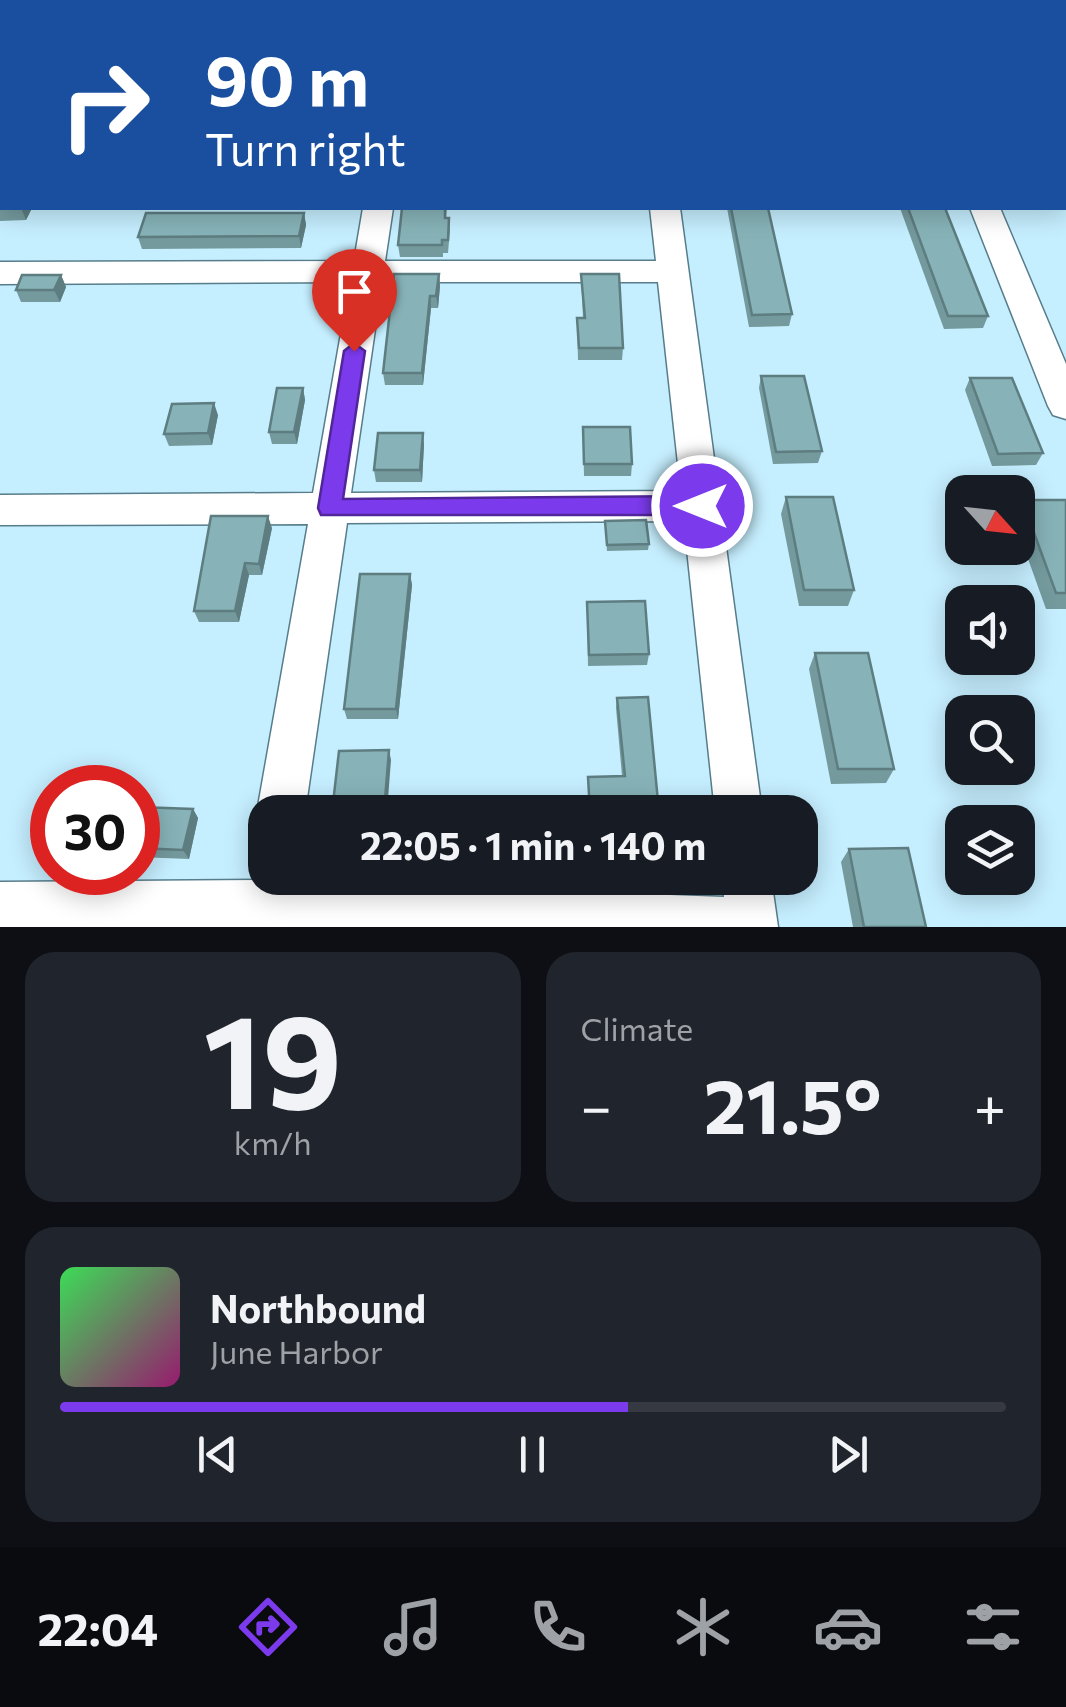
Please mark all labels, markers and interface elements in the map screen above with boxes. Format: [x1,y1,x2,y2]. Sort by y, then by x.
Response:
text: 90 m [205,35,369,120]
icon: right [40,40,170,170]
text: Turn right [205,120,406,175]
pin [312,249,397,352]
icon: arrive [327,264,382,319]
position arrow [650,454,754,558]
north arrow [945,475,1035,565]
map controls [945,475,1035,895]
button: sound [945,585,1035,675]
button: search [945,695,1035,785]
speed limit sign: 30 [30,765,160,895]
button: layers [945,805,1035,895]
text: 22:05 · 1 min · 140 m [360,821,706,868]
text: 19 [203,977,342,1136]
text: Climate [581,1008,693,1048]
text: 21.5° [704,1058,882,1149]
text: − [581,1071,612,1138]
text: + [974,1071,1006,1138]
text: km/h [234,1122,312,1162]
text: Northbound [210,1284,426,1331]
text: June Harbor [210,1331,383,1371]
icon: previous [190,1427,245,1482]
icon: pause [505,1427,560,1482]
icon: next [821,1427,876,1482]
icon: directions [233,1592,303,1662]
icon: music [378,1592,448,1662]
icon: phone [523,1592,593,1662]
icon: climate [668,1592,738,1662]
icon: car [813,1592,883,1662]
icon: filters [958,1592,1028,1662]
text: 22:04 [38,1600,158,1655]

